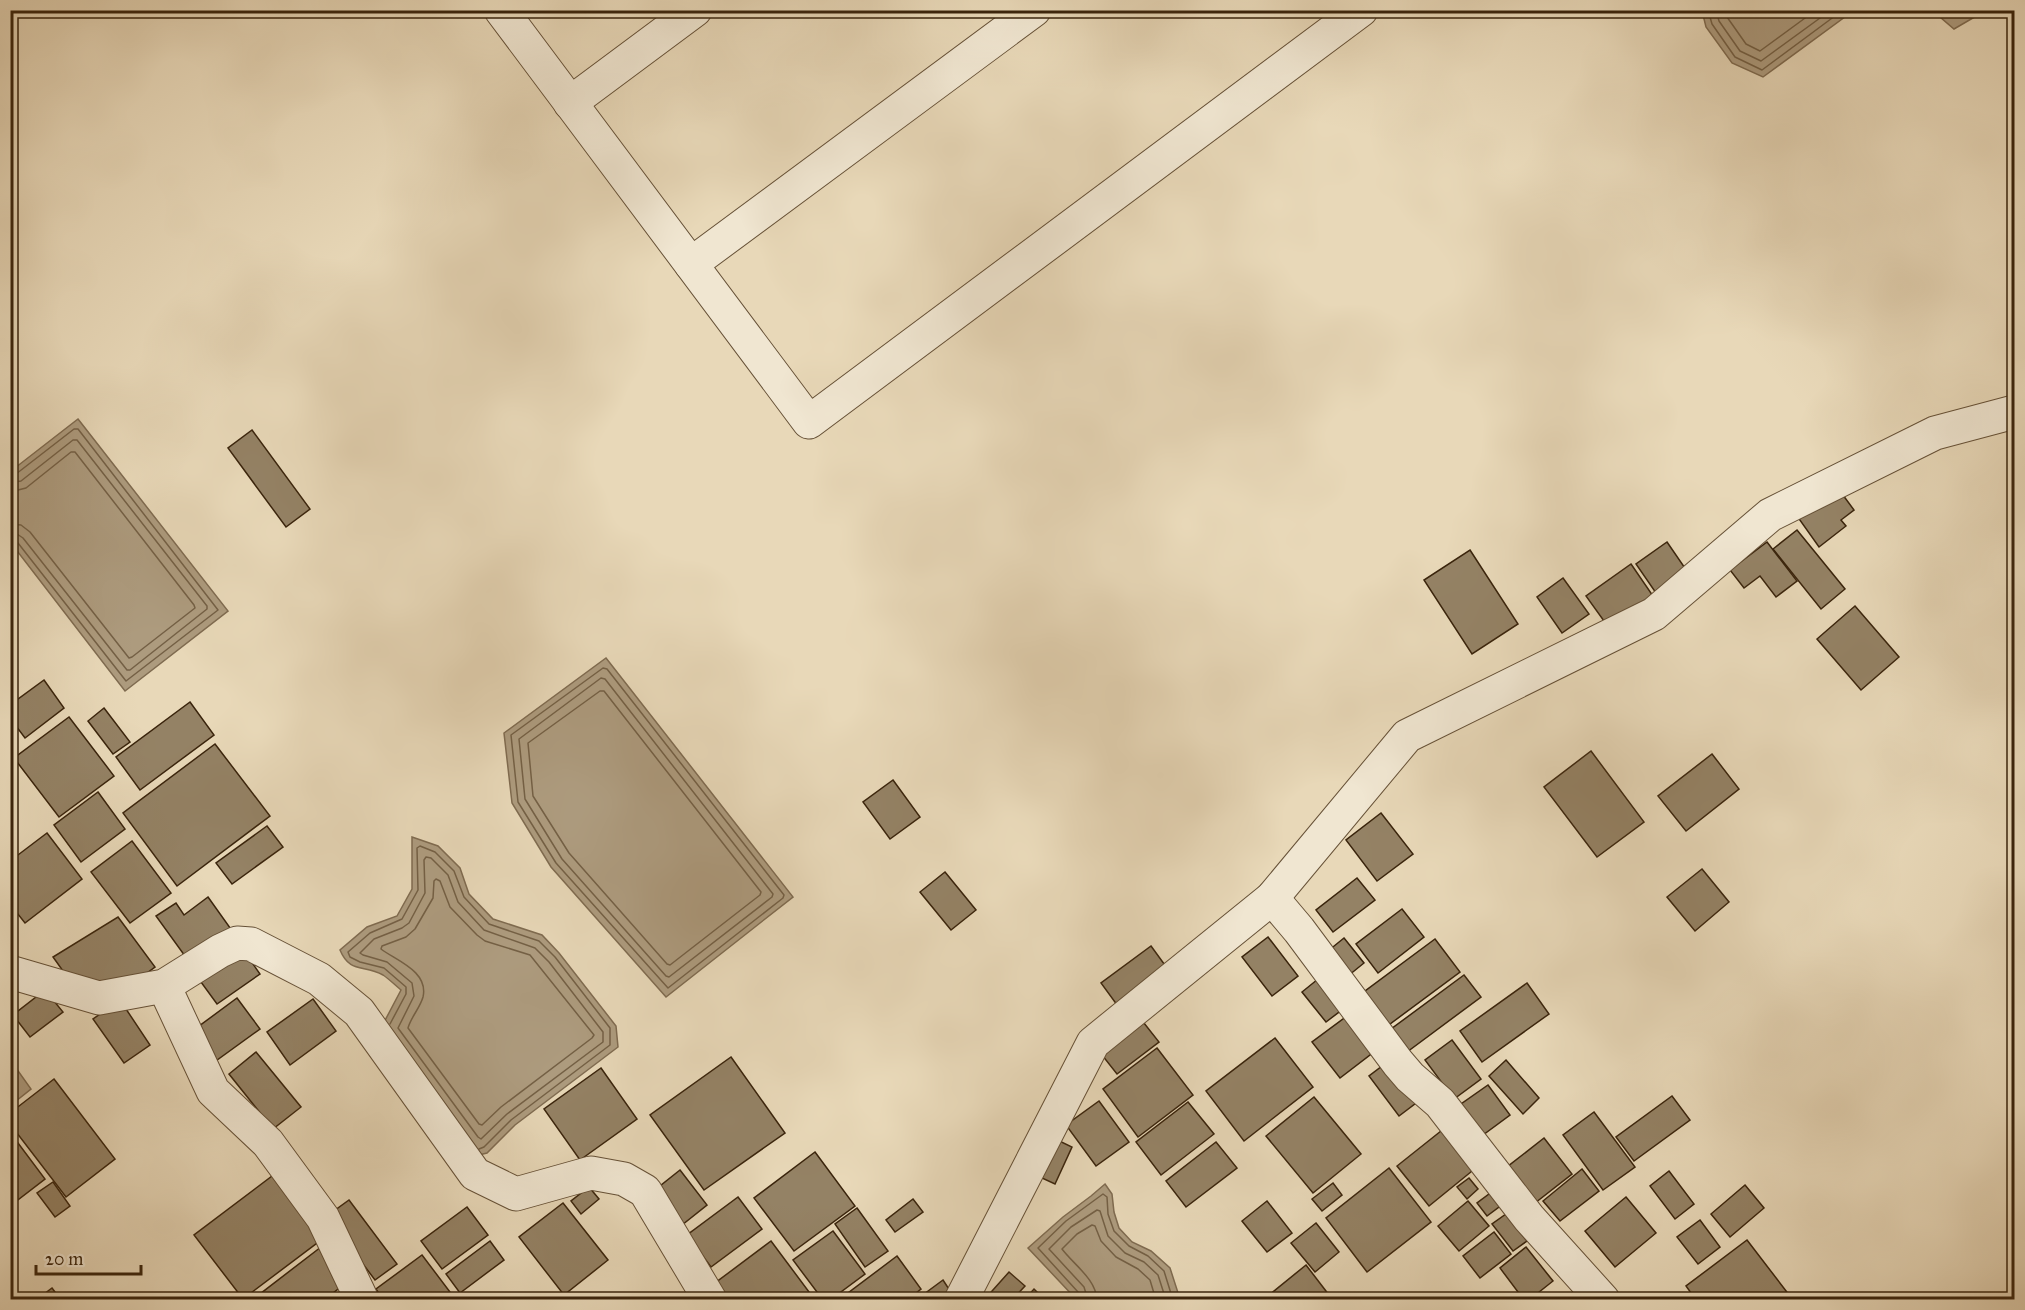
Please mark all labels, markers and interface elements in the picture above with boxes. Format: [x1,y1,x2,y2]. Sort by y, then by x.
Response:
scale bar [36,1238,141,1276]
text: 20 m [45,1248,83,1270]

